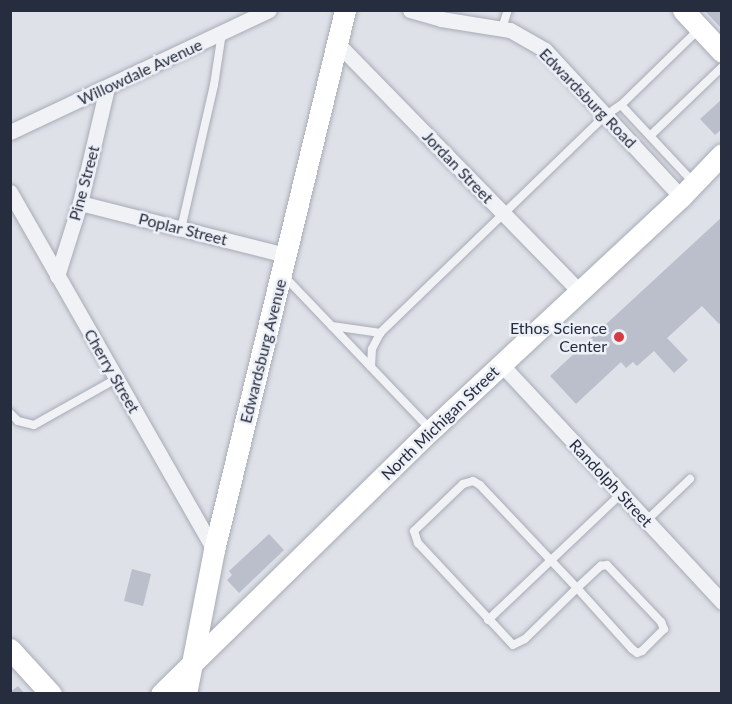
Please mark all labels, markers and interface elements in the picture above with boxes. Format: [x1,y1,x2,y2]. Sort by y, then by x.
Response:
street label: Willowdale Avenue [75,35,205,109]
street label: Edwardsburg Road [536,44,640,152]
street label: Jordan Street [419,127,497,207]
street label: Pine Street [65,143,103,223]
street label: Poplar Street [137,209,229,249]
street label: Edwardsburg Avenue [236,277,290,425]
place label: Ethos Science Center [510,318,607,356]
street label: Cherry Street [80,325,144,417]
marker: Ethos Science Center [612,330,626,344]
street label: North Michigan Street [377,362,503,484]
street label: Randolph Street [566,435,656,531]

